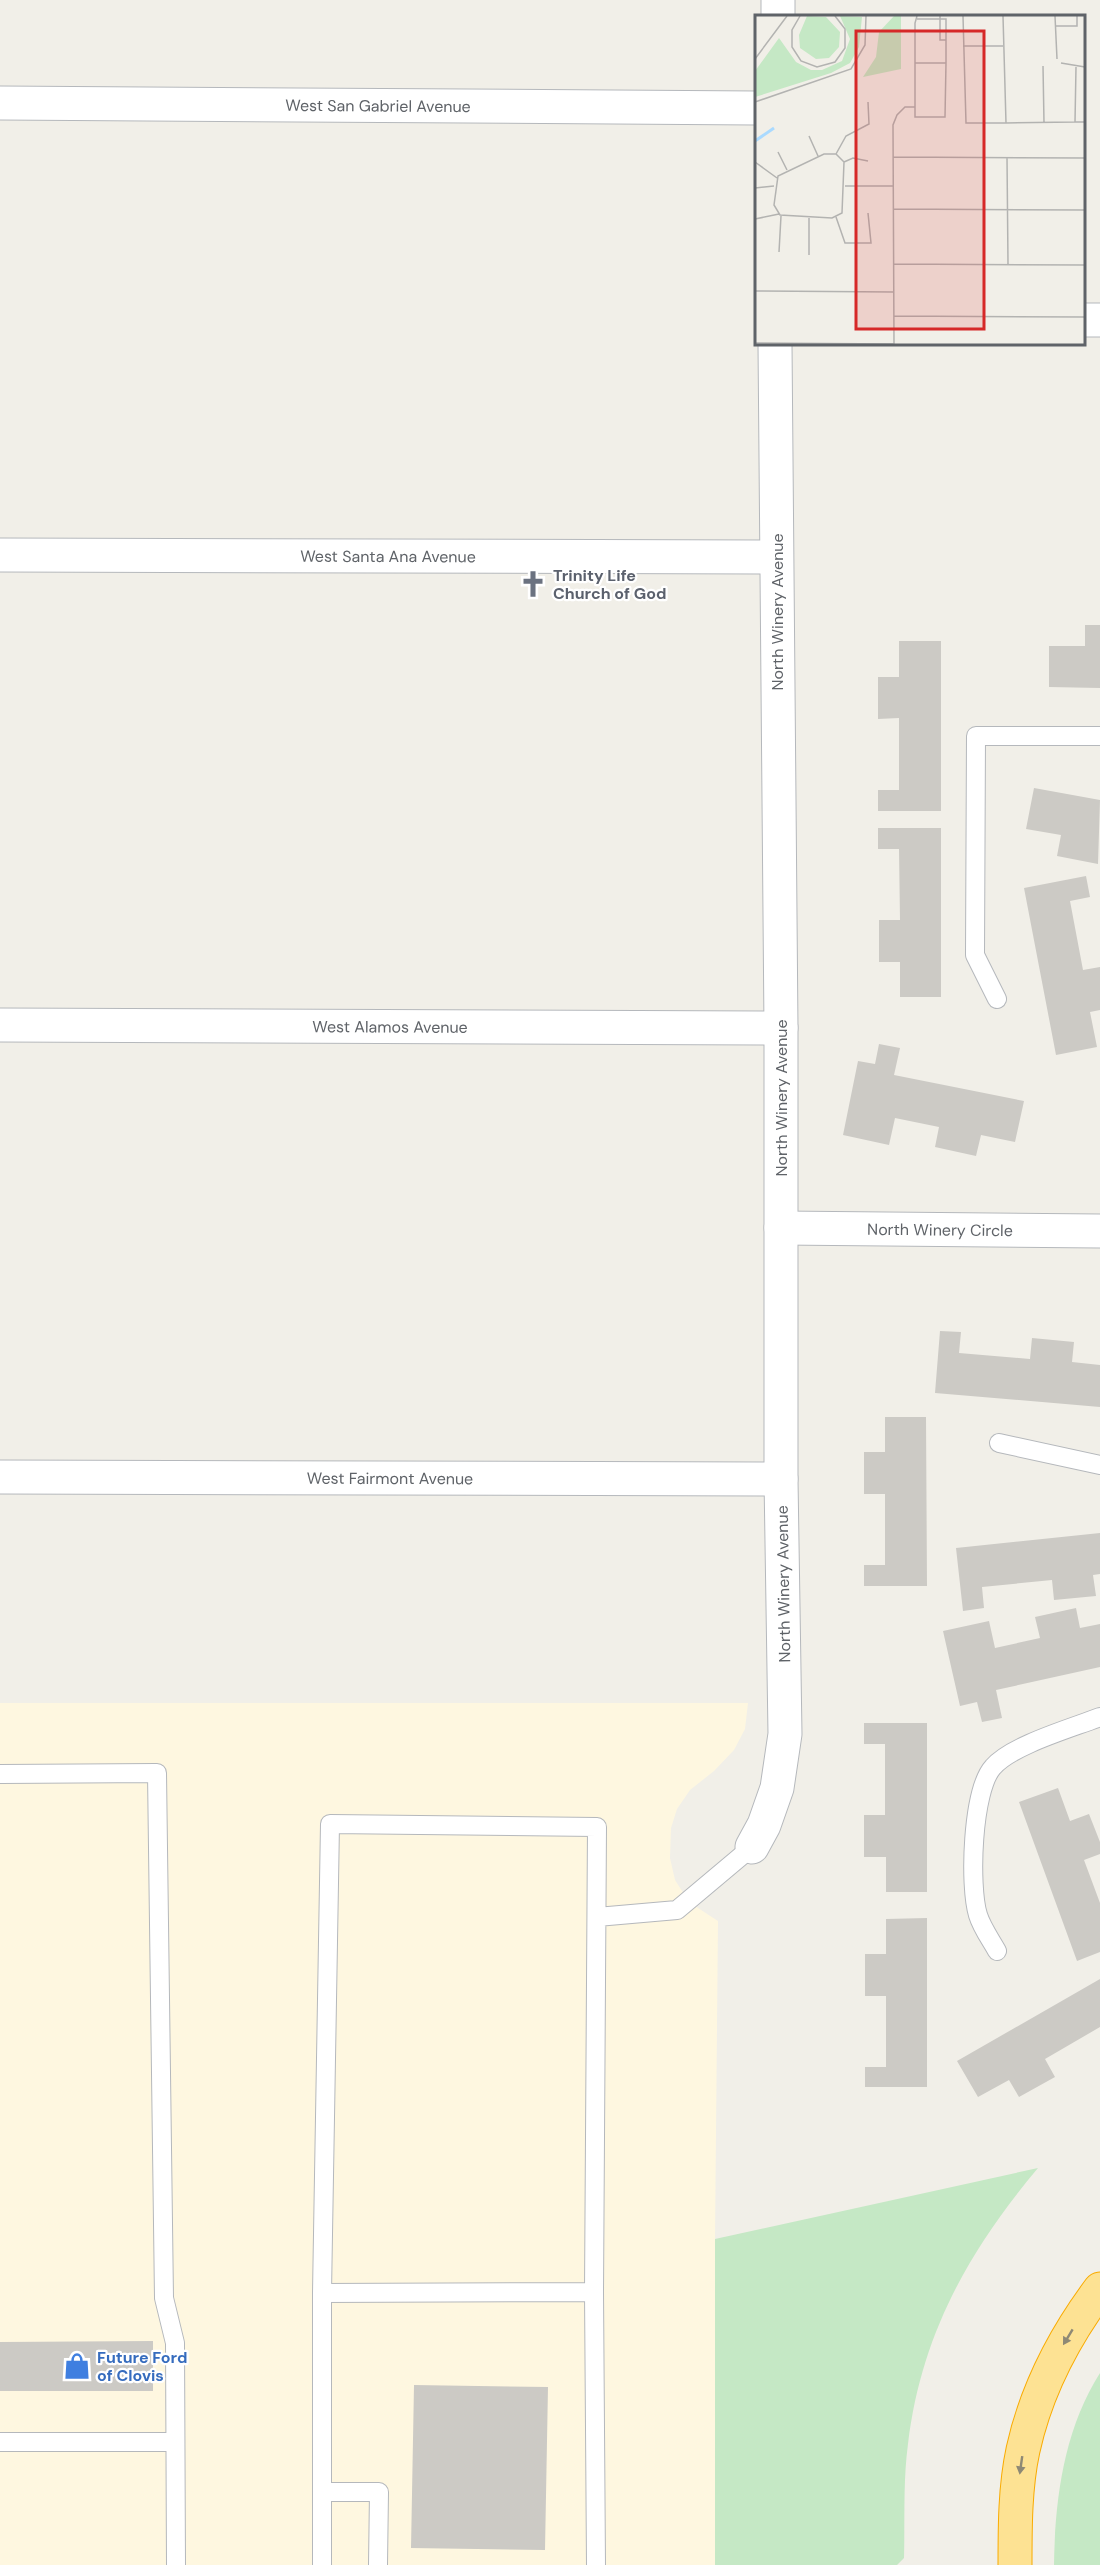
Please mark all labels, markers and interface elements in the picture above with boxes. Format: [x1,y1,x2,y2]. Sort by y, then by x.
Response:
inset map [755,15,1085,345]
street label: West San Gabriel Avenue [285,95,471,117]
street label: North Winery Avenue [767,533,788,691]
street label: West Santa Ana Avenue [300,546,476,567]
place label: Trinity Life Church of God [553,565,666,604]
church icon: Trinity Life Church of God [518,569,548,599]
street label: West Alamos Avenue [312,1016,468,1038]
street label: North Winery Avenue [771,1019,792,1177]
street label: North Winery Circle [867,1219,1013,1241]
street label: West Fairmont Avenue [307,1468,473,1489]
street label: North Winery Avenue [772,1505,795,1663]
one-way arrow [1062,2329,1073,2345]
place label: Future Ford of Clovis [97,2347,187,2386]
shop icon: Future Ford of Clovis [62,2351,92,2381]
one-way arrow [1016,2456,1025,2475]

